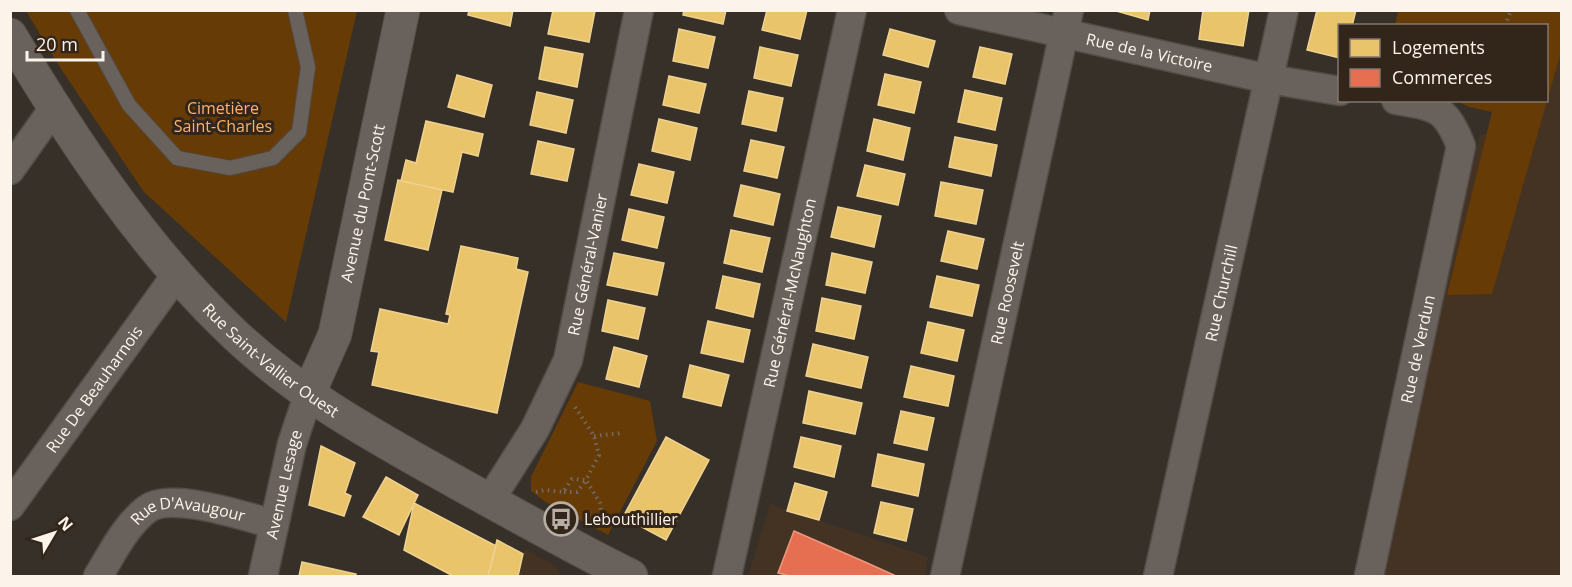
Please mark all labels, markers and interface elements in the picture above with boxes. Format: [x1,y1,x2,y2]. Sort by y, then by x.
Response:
scale bar [27,24,104,62]
legend [1338,24,1548,102]
street label: Rue de la Victoire [1084,28,1215,77]
text: 20 m [36,32,78,56]
text: Logements [1392,35,1485,59]
text: Commerces [1392,65,1492,89]
park label: Cimetière Saint-Charles [174,97,272,137]
street label: Avenue du Pont-Scott [335,122,390,284]
street label: Rue Général-Vanier [562,191,613,338]
street label: Rue Général-McNaughton [758,196,821,390]
street label: Rue Roosevelt [985,239,1029,347]
street label: Rue Churchill [1200,242,1242,343]
street label: Rue de Verdun [1395,293,1440,405]
street label: Rue Saint-Vallier Ouest [198,298,344,422]
street label: Rue De Beauharnois [41,321,147,457]
street label: Avenue Lesage [260,427,307,541]
street label: Rue D'Avaugour [125,492,248,530]
bus stop icon: Lebouthillier [543,501,579,537]
north arrow [24,503,84,563]
place label: Lebouthillier [584,508,678,530]
text: N [53,512,78,536]

